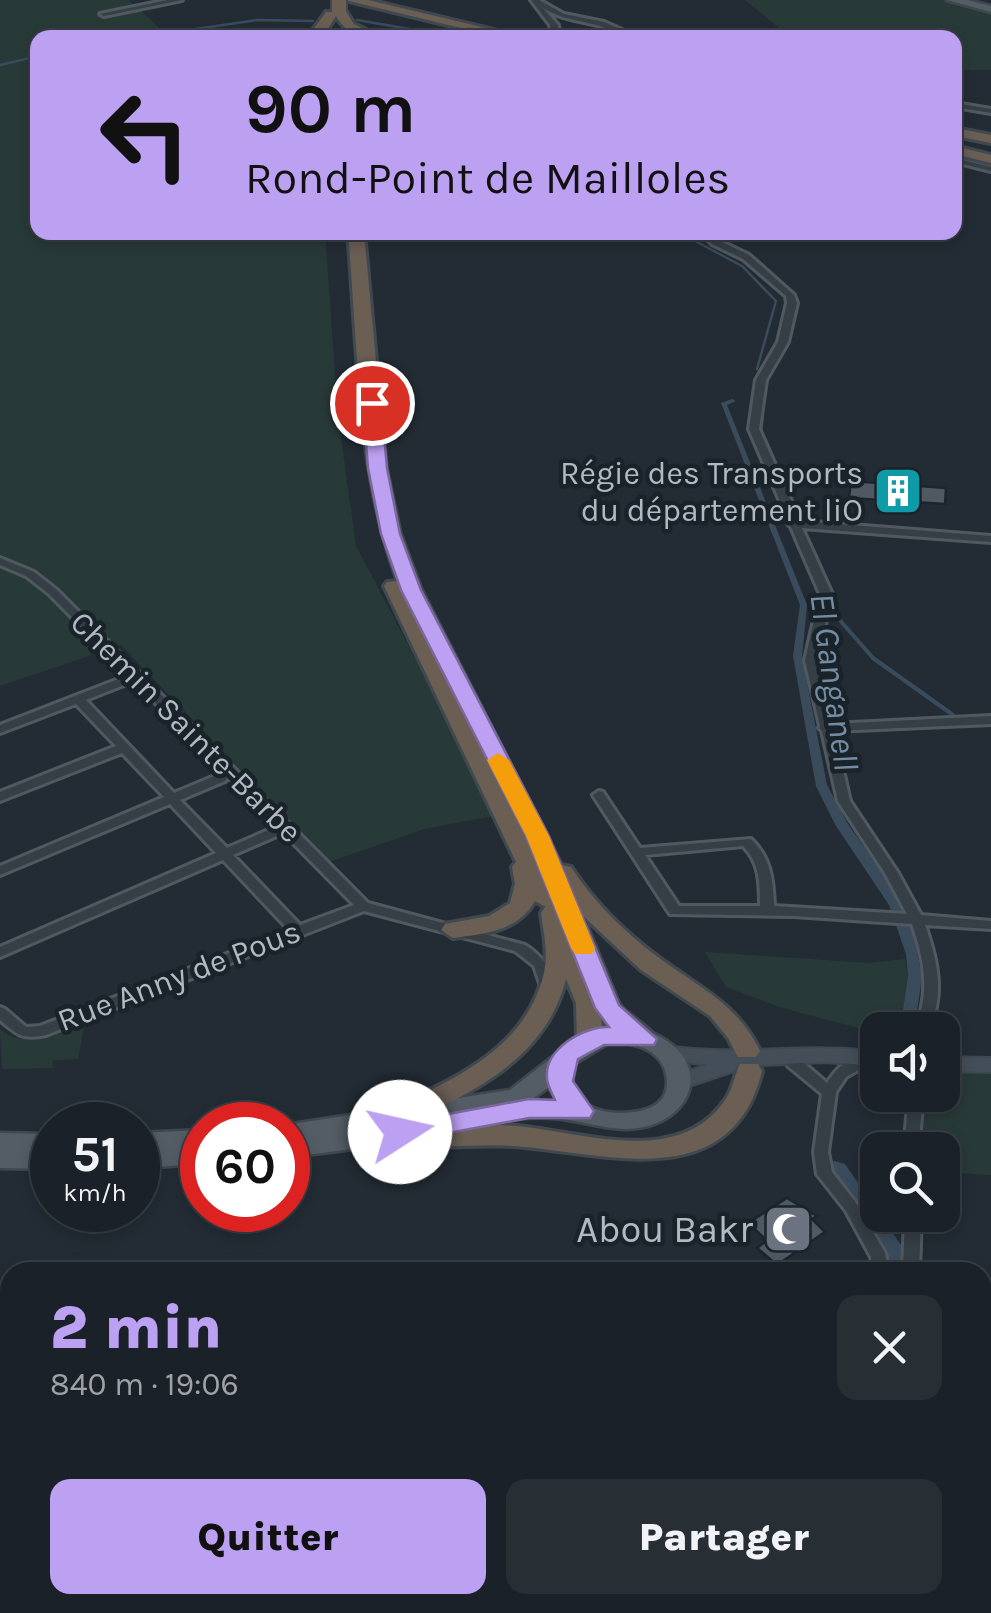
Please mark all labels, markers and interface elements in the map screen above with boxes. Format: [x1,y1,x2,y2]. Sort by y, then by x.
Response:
text: 90 m [245,68,416,150]
icon: left [80,70,210,200]
text: Rond-Point de Mailloles [245,152,730,204]
pin [330,361,415,446]
icon: arrive [345,376,400,431]
place label: Régie des Transports du département liO [560,455,863,529]
building icon: Régie des Transports du département liO [872,465,924,517]
water label: El Ganganell [801,590,867,774]
street label: Chemin Sainte-Barbe [63,604,309,850]
street label: Rue Anny de Pous [52,913,306,1039]
map controls [860,1012,960,1232]
button: sound [860,1012,960,1112]
position arrow [348,1080,452,1184]
speed limit sign: 60 [180,1102,310,1232]
text: 51 [72,1125,118,1184]
button: search [860,1132,960,1232]
text: km/h [63,1178,127,1207]
mosque icon: Abou Bakr [762,1203,814,1255]
place label: Abou Bakr [576,1207,753,1252]
text: 2 min [50,1293,222,1363]
button: close [837,1295,942,1400]
text: 840 m · 19:06 [50,1366,239,1403]
button: Quitter [50,1479,486,1594]
button: Partager [506,1479,942,1594]

